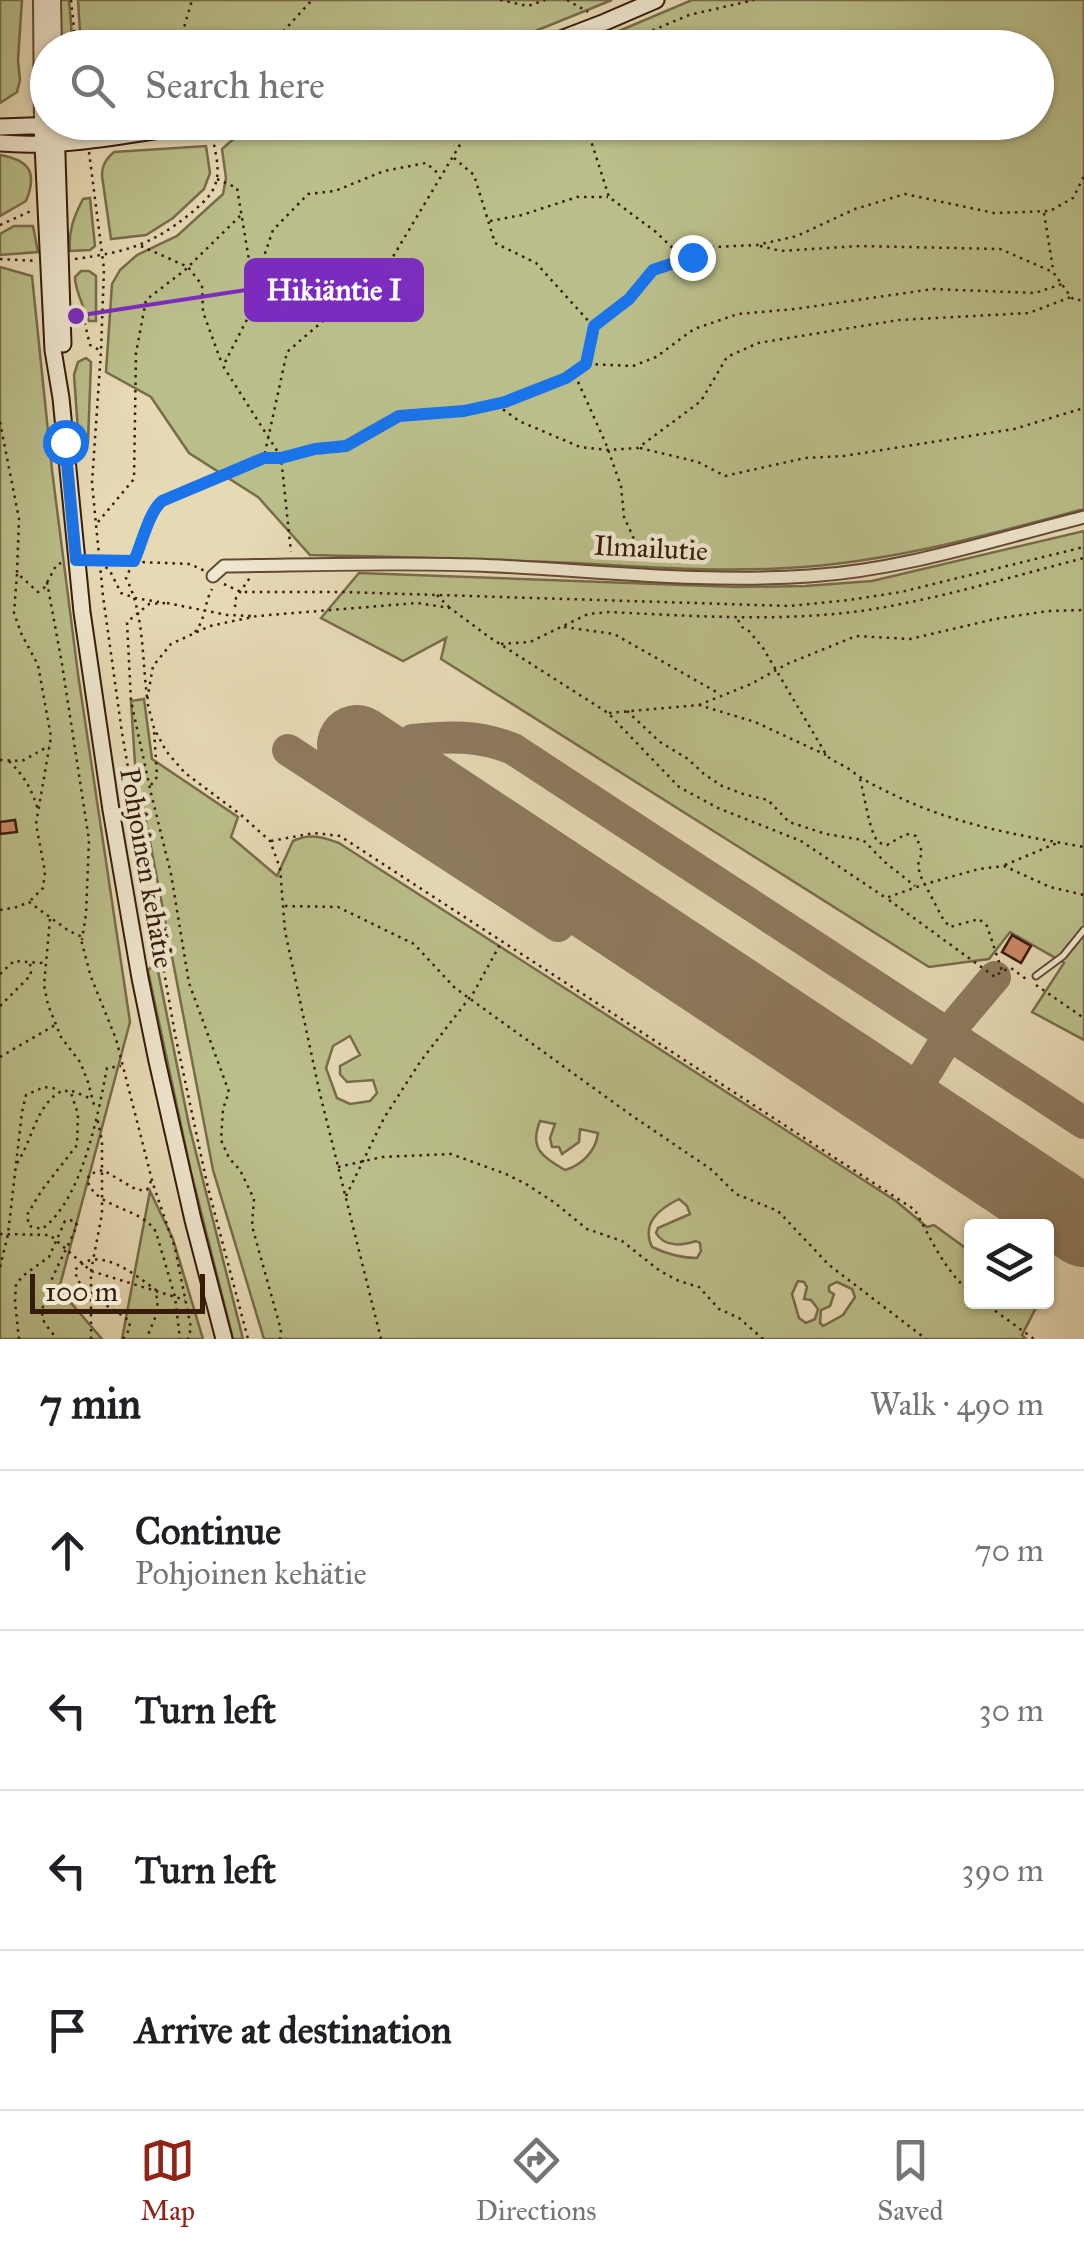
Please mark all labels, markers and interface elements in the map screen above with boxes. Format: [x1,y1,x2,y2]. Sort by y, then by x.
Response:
search box [30,30,1054,140]
icon: search [65,58,120,113]
text: Search here [145,62,325,108]
route end [670,235,716,281]
callout: Hikiäntie I [246,260,422,320]
text: Hikiäntie I [266,272,402,308]
route start [43,420,89,466]
street label: Ilmailutie [593,528,709,568]
street label: Pohjoinen kehätie [112,765,182,971]
map controls [964,1219,1054,1309]
button: layers [964,1219,1054,1309]
scale bar [30,1269,205,1314]
text: 100 m [45,1274,118,1309]
text: 7 min [40,1378,141,1430]
text: Walk · 490 m [870,1385,1044,1424]
text: Continue [135,1508,281,1554]
icon: ahead [40,1523,95,1578]
text: 70 m [975,1531,1044,1570]
text: Pohjoinen kehätie [135,1554,367,1593]
icon: left [40,1683,95,1738]
text: Turn left [135,1687,276,1733]
text: 30 m [979,1691,1044,1730]
icon: left [40,1843,95,1898]
text: Turn left [135,1847,276,1893]
text: 390 m [962,1851,1044,1890]
icon: arrive [40,2003,95,2058]
text: Arrive at destination [135,2007,452,2053]
tab: Map [140,2133,195,2228]
tab: Directions [476,2133,597,2228]
tab: Saved [877,2133,944,2228]

